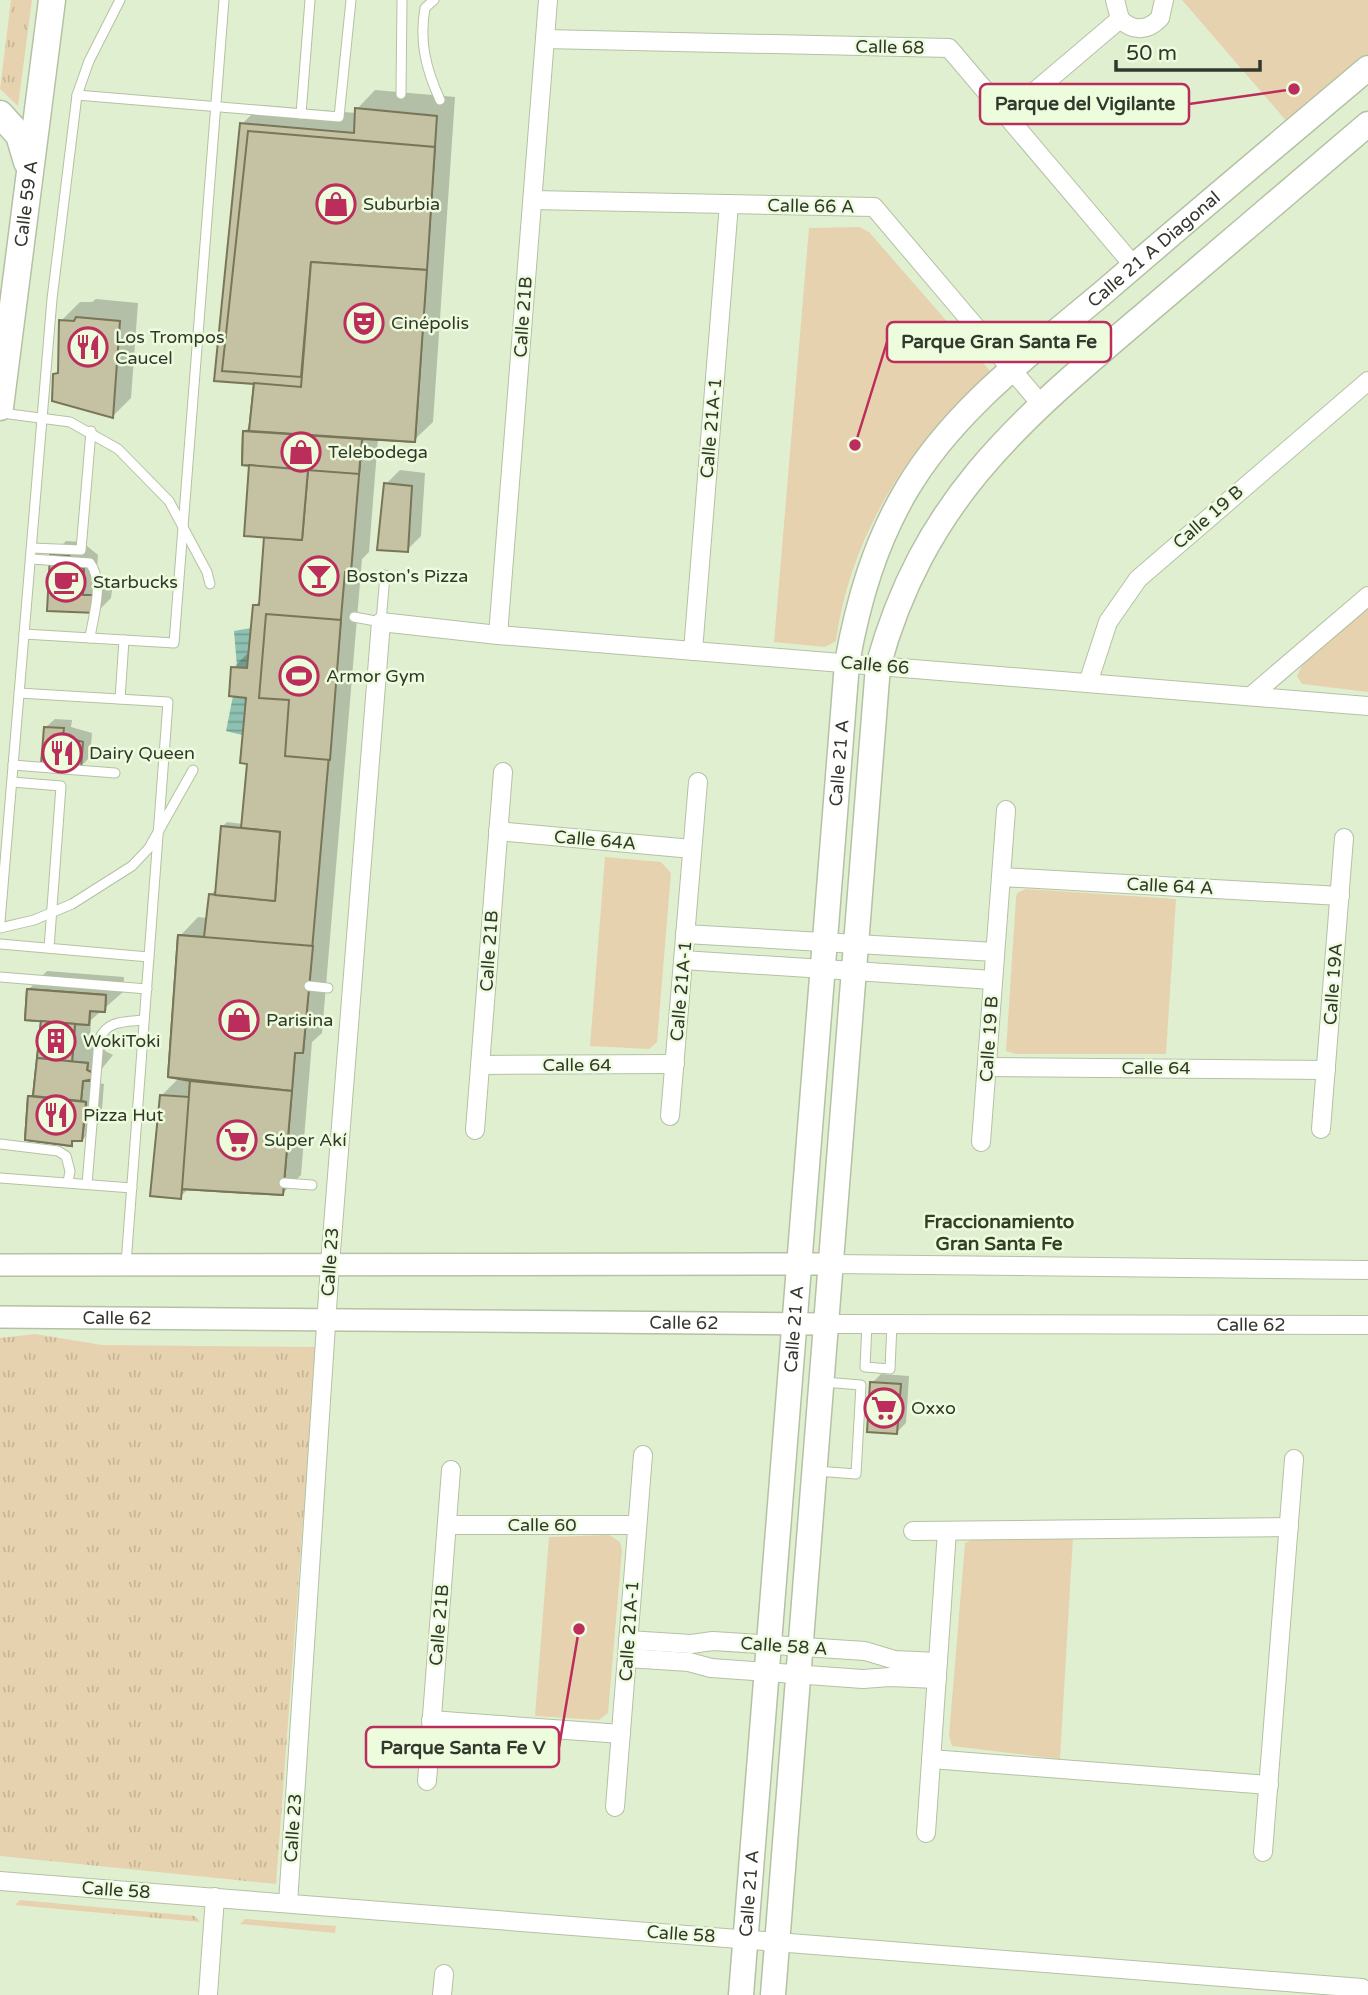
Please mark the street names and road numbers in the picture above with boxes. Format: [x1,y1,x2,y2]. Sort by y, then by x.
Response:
street label: Calle 68 [855,35,925,59]
street label: Calle 59 A [10,159,42,248]
street label: Calle 21 A Diagonal [1083,186,1225,312]
street label: Calle 66 A [767,194,855,218]
street label: Calle 21B [509,276,537,358]
street label: Calle 21A-1 [696,377,726,479]
street label: Calle 19 B [1168,480,1248,554]
street label: Calle 66 [840,651,910,679]
street label: Calle 21 A [825,719,853,807]
street label: Calle 64A [553,825,637,855]
street label: Calle 64 A [1126,873,1214,899]
street label: Calle 21B [475,910,503,992]
street label: Calle 21A-1 [666,940,696,1042]
street label: Calle 19A [1319,942,1347,1026]
street label: Calle 19 B [975,995,1003,1083]
street label: Calle 64 [542,1054,612,1076]
street label: Calle 64 [1121,1057,1191,1079]
street label: Calle 23 [317,1227,343,1297]
street label: Calle 21 A [780,1285,808,1373]
street label: Calle 62 [82,1307,152,1329]
street label: Calle 62 [649,1312,719,1334]
street label: Calle 62 [1216,1314,1286,1336]
street label: Calle 60 [507,1514,577,1536]
street label: Calle 21A-1 [615,1580,643,1682]
street label: Calle 21B [424,1583,454,1667]
street label: Calle 58 A [740,1632,828,1660]
street label: Calle 23 [280,1793,306,1863]
street label: Calle 21 A [735,1849,764,1938]
street label: Calle 58 [81,1877,151,1903]
street label: Calle 58 [646,1921,716,1947]

